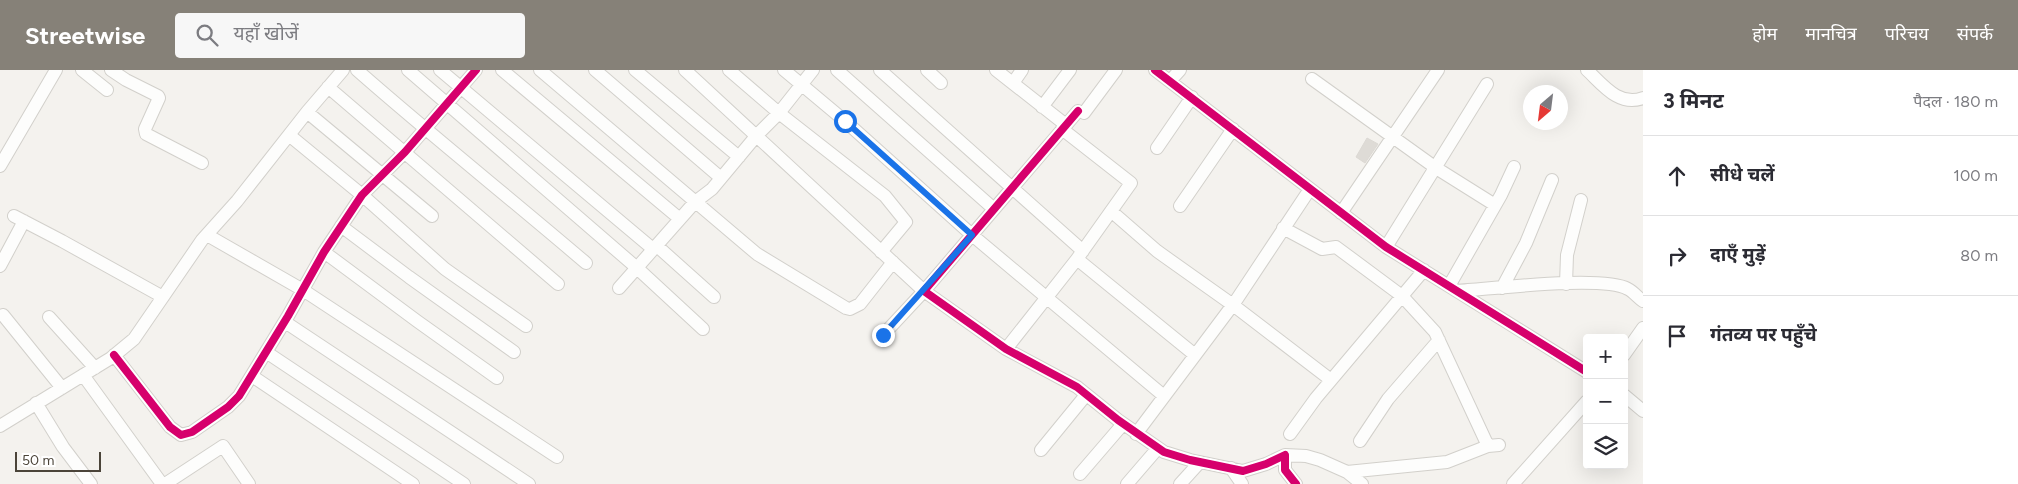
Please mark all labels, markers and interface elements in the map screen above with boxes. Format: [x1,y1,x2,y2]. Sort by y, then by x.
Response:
search box [175,13,525,58]
text: Streetwise [25,21,145,50]
icon: search [193,21,221,49]
text: यहाँ खोजें [233,22,299,45]
text: होम [1752,23,1777,45]
text: मानचित्र [1805,23,1857,45]
text: परिचय [1885,23,1929,45]
text: संपर्क [1957,23,1993,45]
north arrow [1523,85,1568,130]
text: 3 मिनट [1663,88,1724,113]
text: पैदल · 180 m [1913,92,1998,111]
route start [834,110,857,133]
icon: ahead [1663,162,1691,190]
text: सीधे चलें [1710,163,1774,186]
text: 100 m [1953,166,1998,185]
icon: right [1663,242,1691,270]
text: दाएँ मुड़ें [1710,243,1766,266]
text: 80 m [1960,246,1998,265]
icon: arrive [1663,322,1691,350]
text: गंतव्य पर पहुँचे [1710,323,1817,346]
route end [872,324,895,347]
map controls [1583,334,1628,469]
button: + [1583,334,1628,379]
button: − [1583,379,1628,424]
button: layers [1583,424,1628,469]
scale bar [15,449,101,472]
text: 50 m [22,452,54,469]

